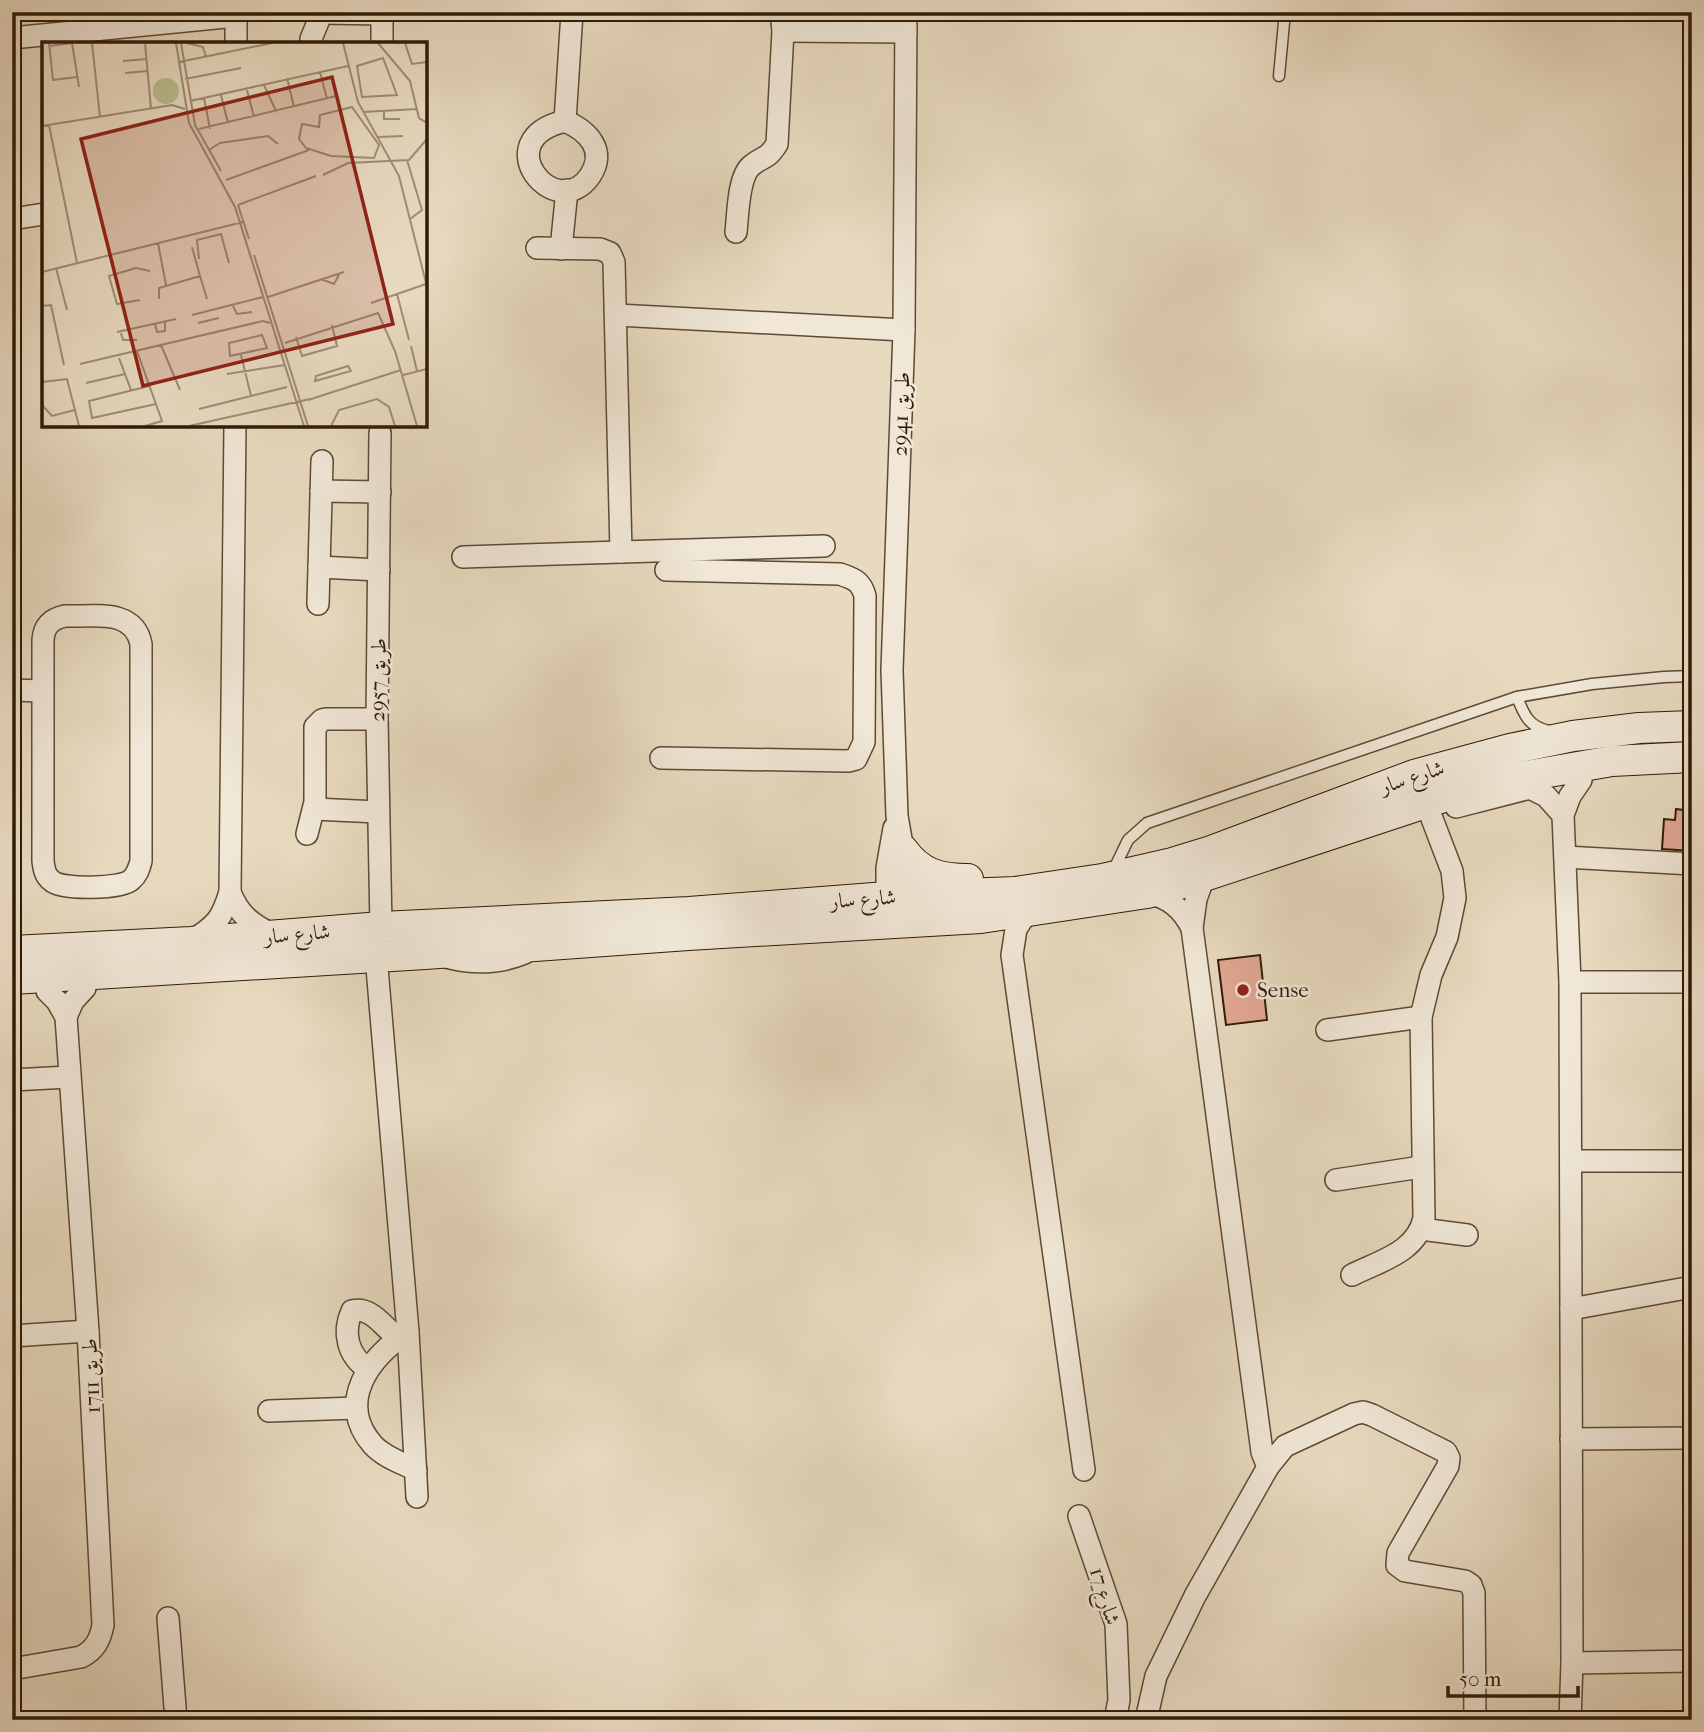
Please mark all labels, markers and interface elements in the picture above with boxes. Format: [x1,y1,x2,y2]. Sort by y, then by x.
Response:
inset map [42,42,427,427]
street label: طريق 2941 [888,371,915,457]
street label: طريق 2957 [365,638,392,722]
street label: شارع سار [1375,755,1449,805]
street label: شارع سار [827,885,897,919]
street label: شارع سار [261,919,331,955]
place label: Sense [1257,978,1309,1002]
marker: Sense [1235,982,1251,998]
street label: طريق 1711 [77,1338,106,1414]
street label: شارع 17 [1079,1564,1125,1629]
scale bar [1448,1655,1578,1699]
text: 50 m [1459,1667,1502,1691]

